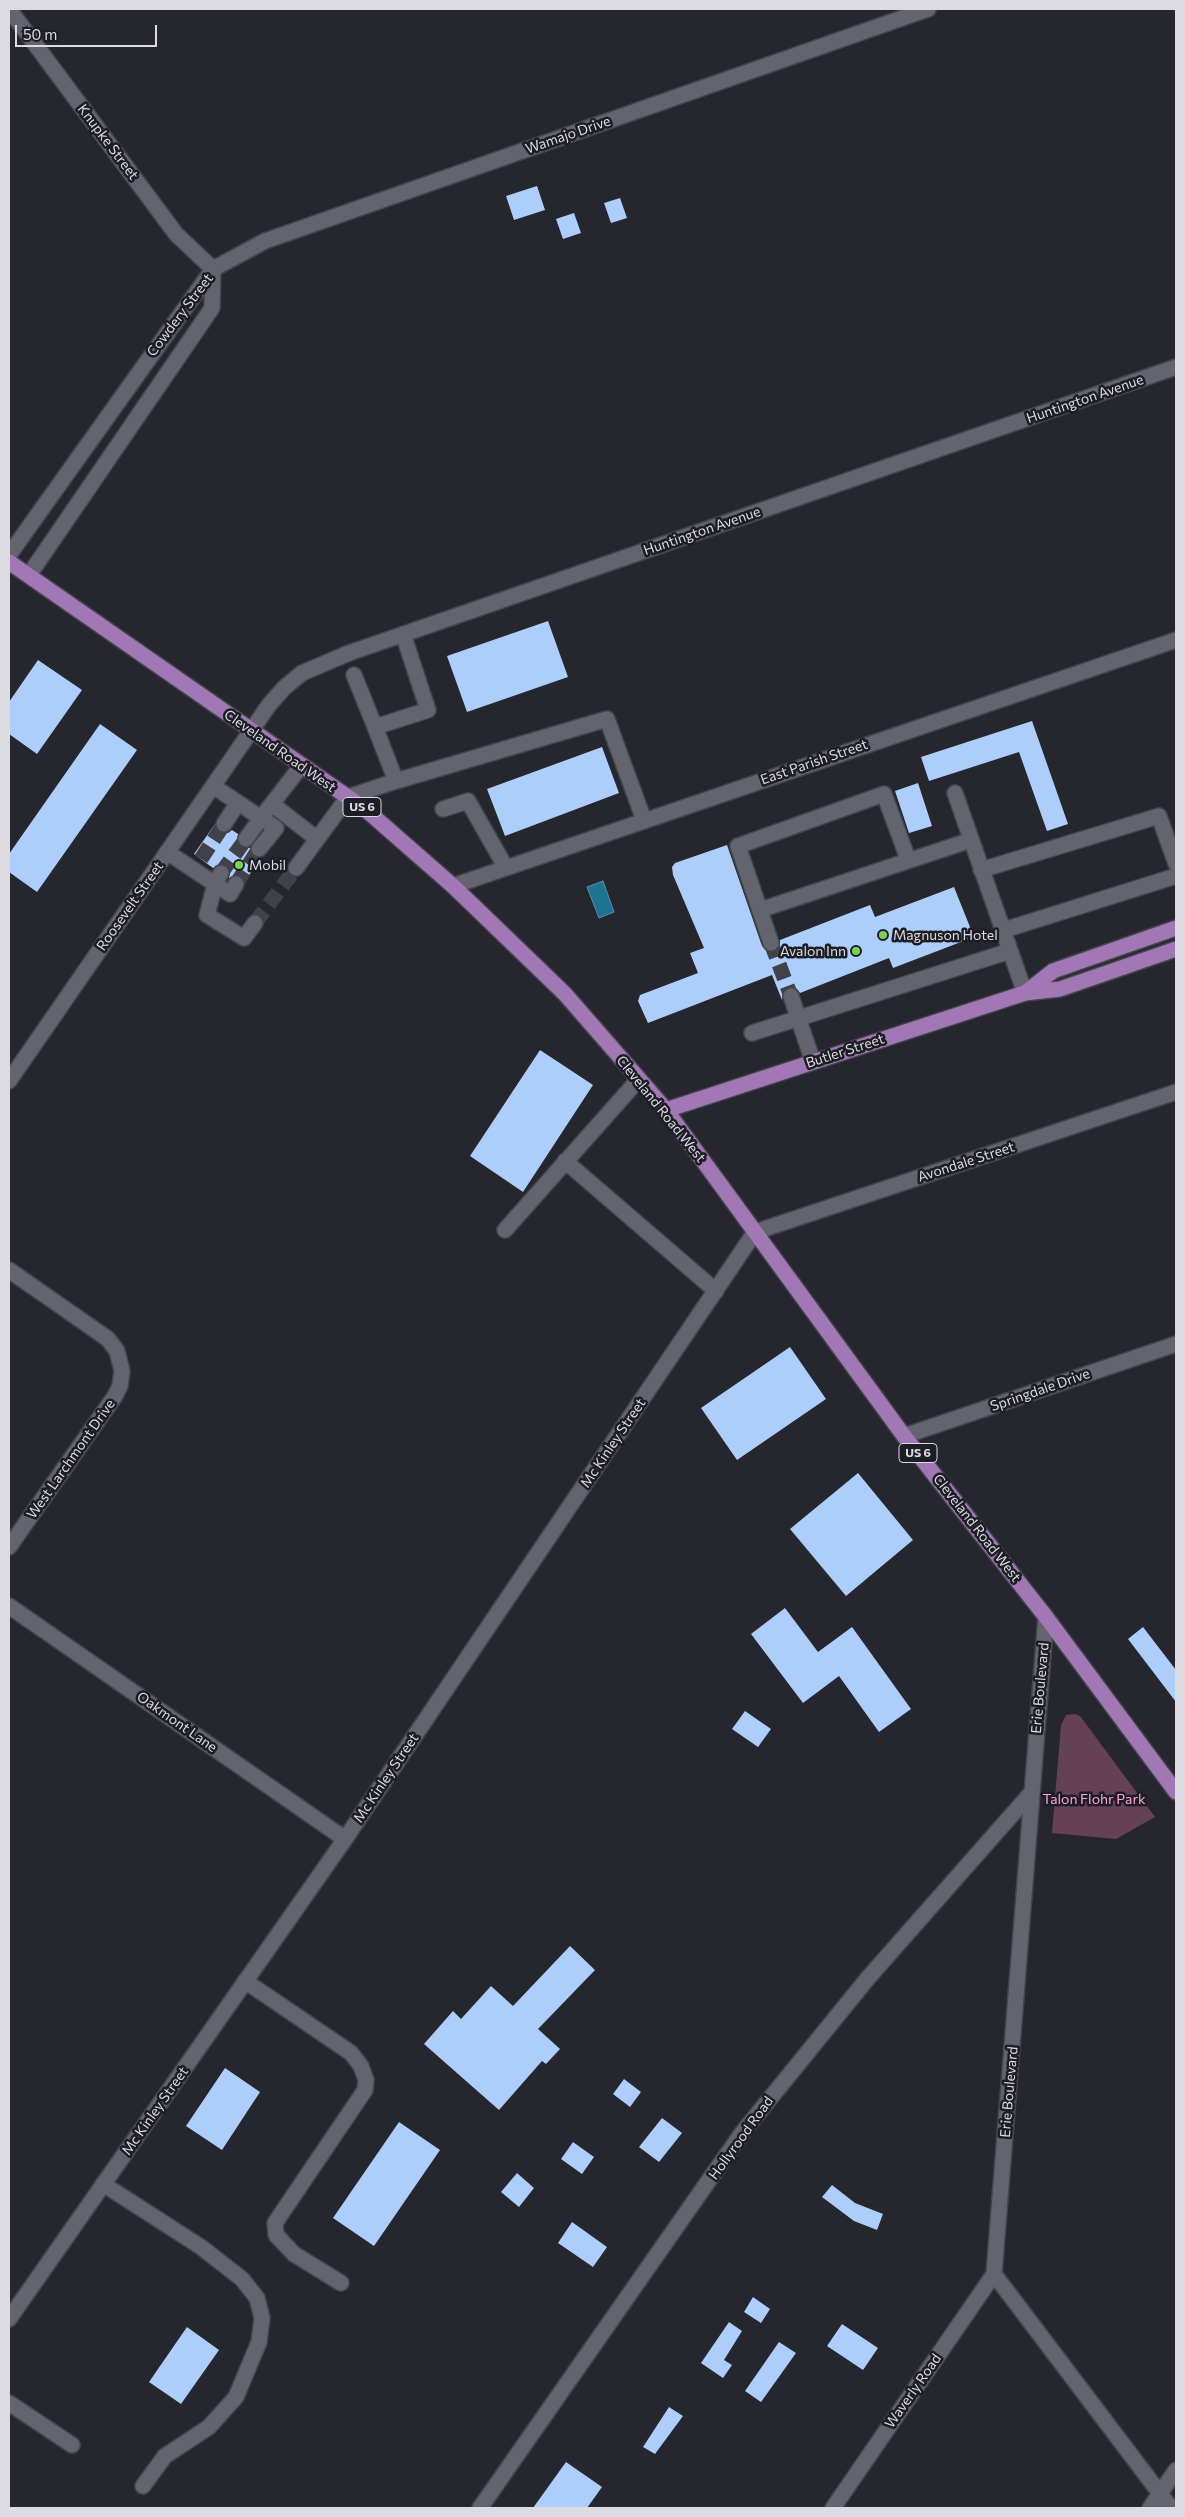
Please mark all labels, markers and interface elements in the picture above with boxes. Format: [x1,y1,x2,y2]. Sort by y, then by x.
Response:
scale bar [18,15,160,47]
text: 50 m [23,25,57,43]
street label: Knupke Street [74,101,142,183]
street label: Wamajo Drive [523,113,613,157]
street label: Cowdery Street [143,270,217,360]
street label: Huntington Avenue [1024,371,1146,427]
street label: Huntington Avenue [641,503,763,559]
street label: Cleveland Road West [221,706,339,796]
street label: East Parish Street [758,736,870,788]
road number: US 6 [343,798,381,816]
place label: Mobil [249,857,286,873]
street label: Roosevelt Street [93,858,167,954]
marker: Mobil [233,859,245,871]
place label: Magnuson Hotel [893,927,998,943]
marker: Magnuson Hotel [877,929,889,941]
place label: Avalon Inn [780,943,846,959]
marker: Avalon Inn [850,945,862,957]
street label: Butler Street [804,1030,886,1072]
street label: Cleveland Road West [613,1052,709,1166]
street label: Avondale Street [915,1138,1017,1186]
street label: Springdale Drive [988,1365,1092,1415]
street label: Mc Kinley Street [577,1395,649,1491]
street label: West Larchmont Drive [23,1396,119,1522]
road number: US 6 [899,1444,937,1462]
street label: Cleveland Road West [930,1471,1024,1585]
street label: Erie Boulevard [1028,1642,1052,1734]
street label: Oakmont Lane [134,1688,220,1756]
street label: Mc Kinley Street [350,1730,422,1826]
park label: Talon Flohr Park [1042,1791,1146,1807]
street label: Erie Boulevard [997,2046,1021,2138]
street label: Mc Kinley Street [118,2063,192,2159]
street label: Hollyrood Road [705,2093,777,2183]
street label: Waverly Road [881,2351,945,2431]

